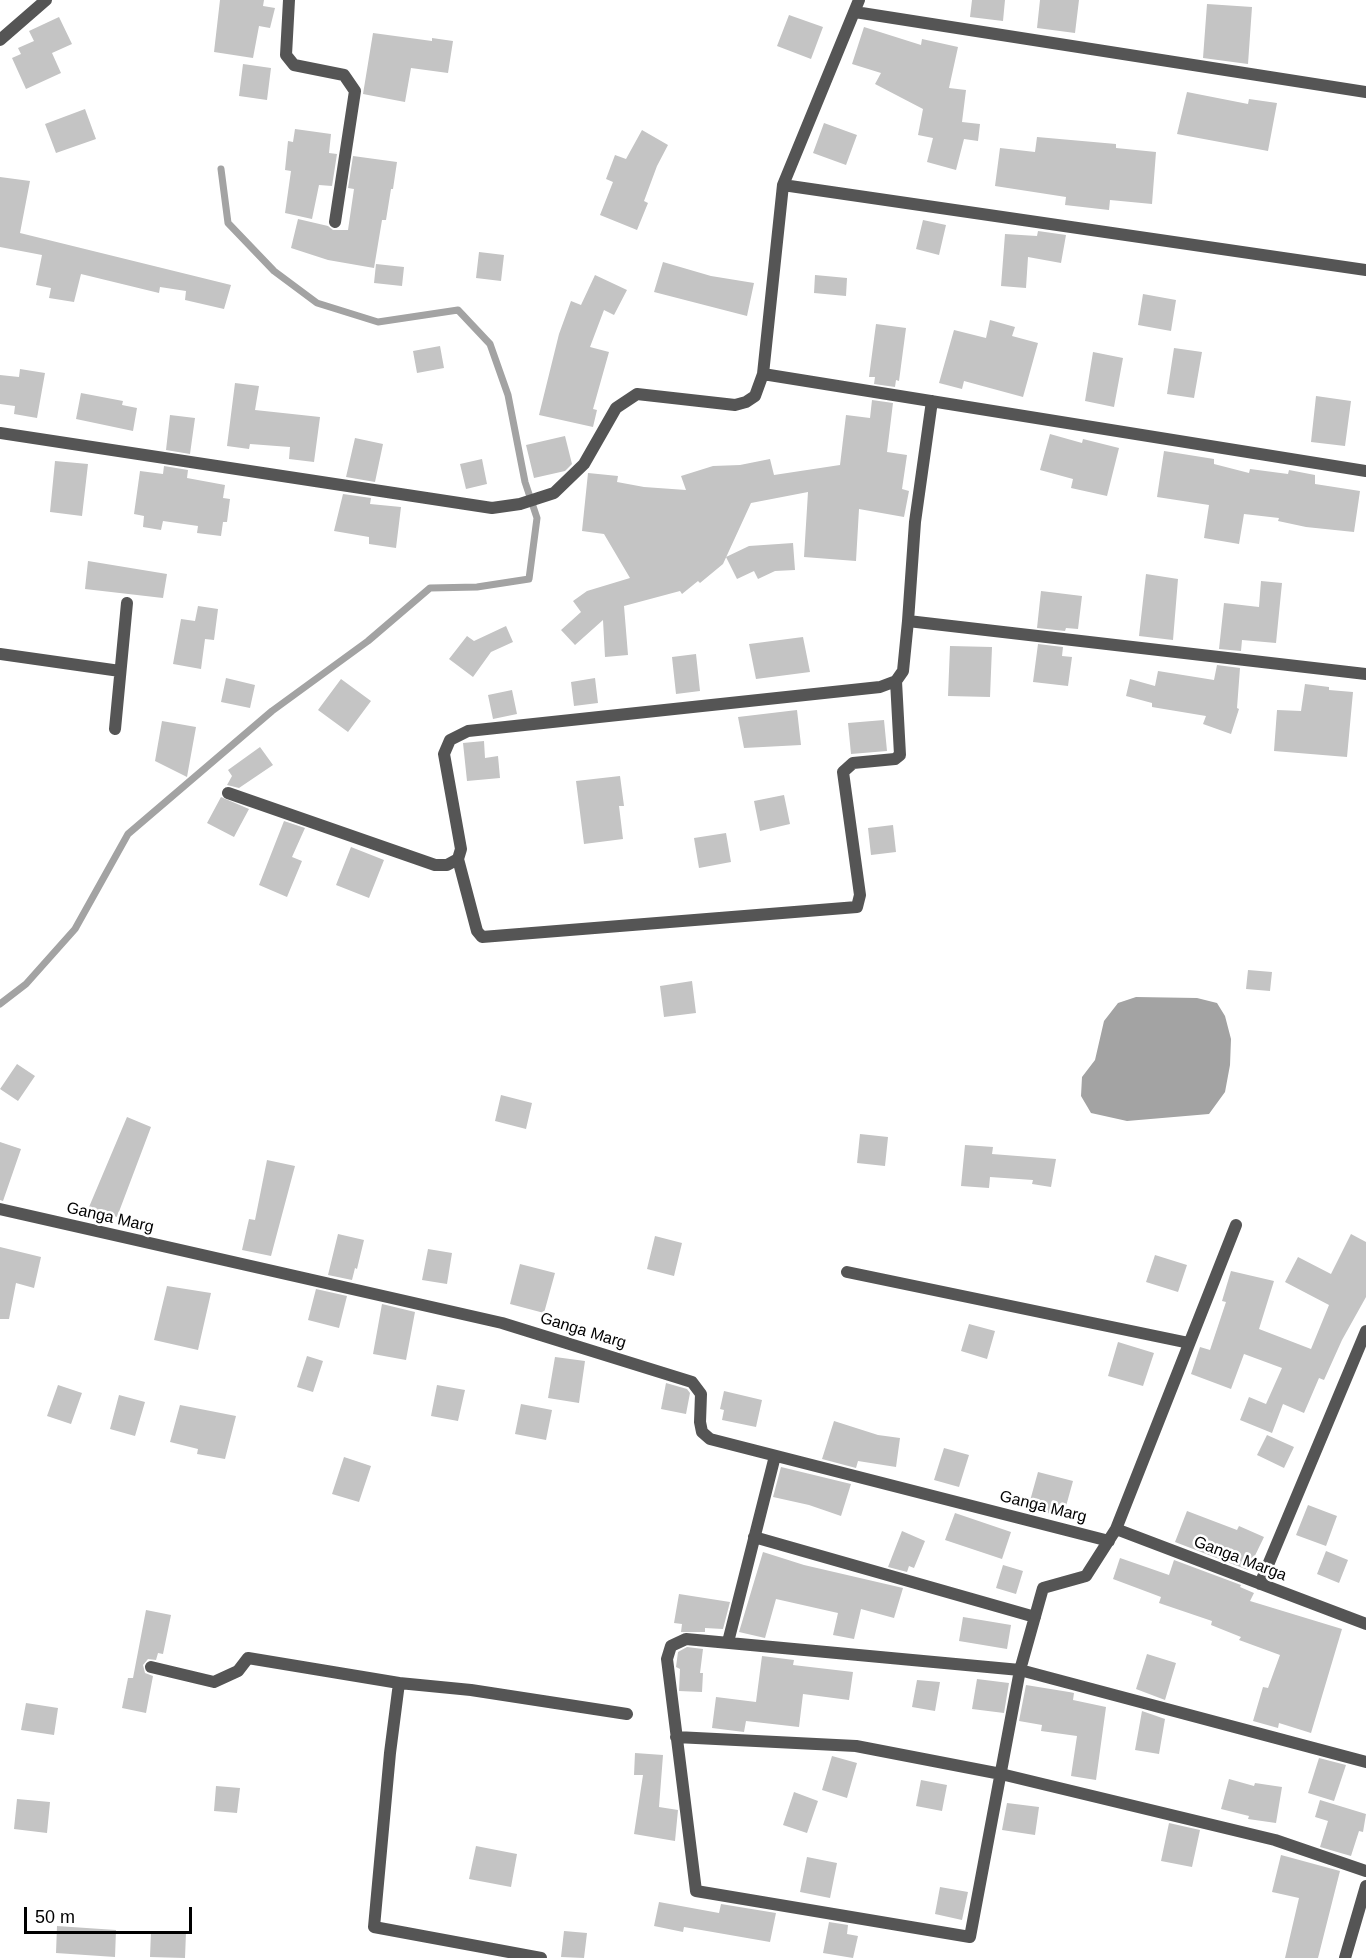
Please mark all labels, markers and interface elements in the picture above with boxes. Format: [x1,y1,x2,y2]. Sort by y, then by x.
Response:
street label: Ganga Marg [65,1199,155,1237]
street label: Ganga Marg [538,1309,628,1353]
street label: Ganga Marg [998,1487,1088,1527]
street label: Ganga Marga [1191,1533,1289,1585]
scale bar [27,1895,195,1933]
text: 50 m [35,1907,75,1927]

